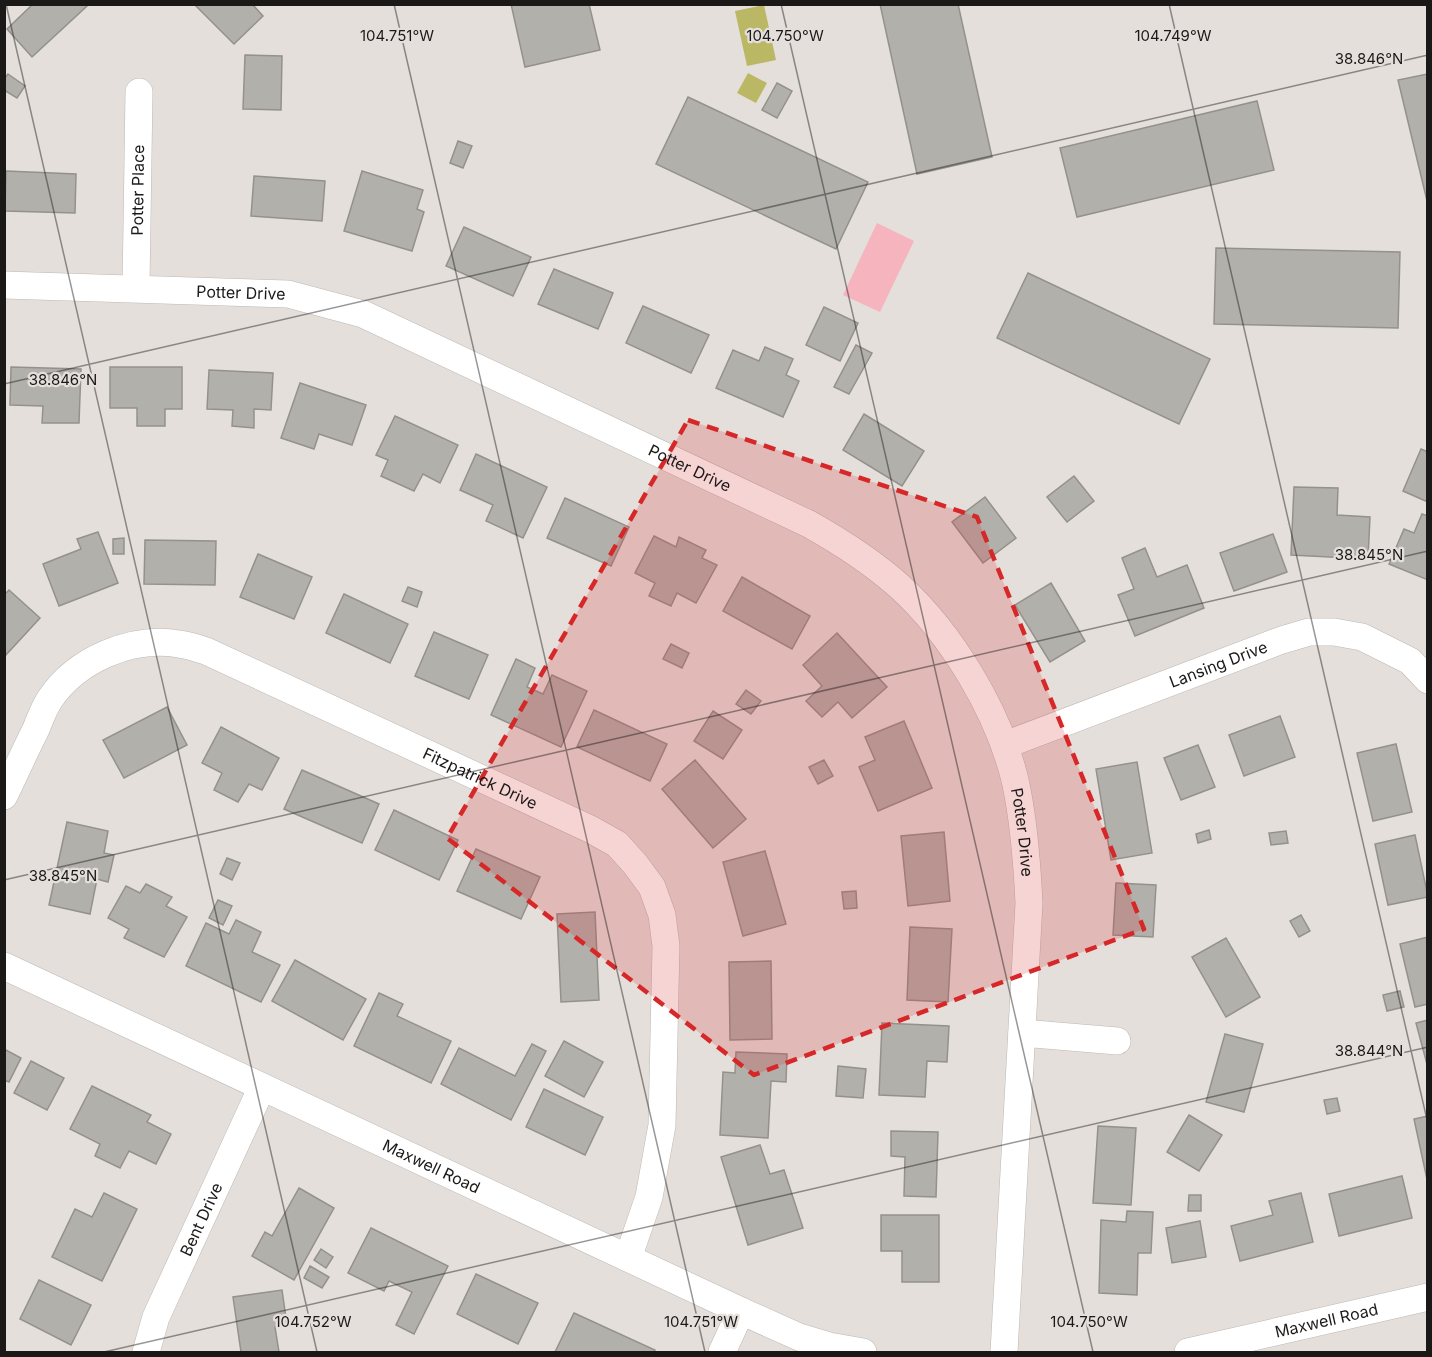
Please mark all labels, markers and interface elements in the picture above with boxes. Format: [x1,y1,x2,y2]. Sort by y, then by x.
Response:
text: 104.751°W [360,26,434,45]
text: 104.750°W [746,26,824,45]
text: 104.749°W [1134,26,1212,45]
text: 38.846°N [1335,49,1403,68]
street label: Potter Place [127,144,148,236]
street label: Potter Drive [196,281,286,304]
text: 38.846°N [29,370,97,389]
street label: Potter Drive [645,440,734,496]
text: 38.845°N [1335,545,1403,564]
street label: Lansing Drive [1166,637,1270,692]
street label: Fitzpatrick Drive [420,743,541,813]
street label: Potter Drive [1007,786,1038,877]
text: 38.845°N [29,866,97,885]
text: 38.844°N [1335,1041,1403,1060]
street label: Maxwell Road [380,1135,483,1197]
street label: Bent Drive [175,1179,227,1259]
street label: Maxwell Road [1273,1299,1380,1342]
text: 104.752°W [274,1312,352,1331]
text: 104.751°W [664,1312,738,1331]
text: 104.750°W [1050,1312,1128,1331]

